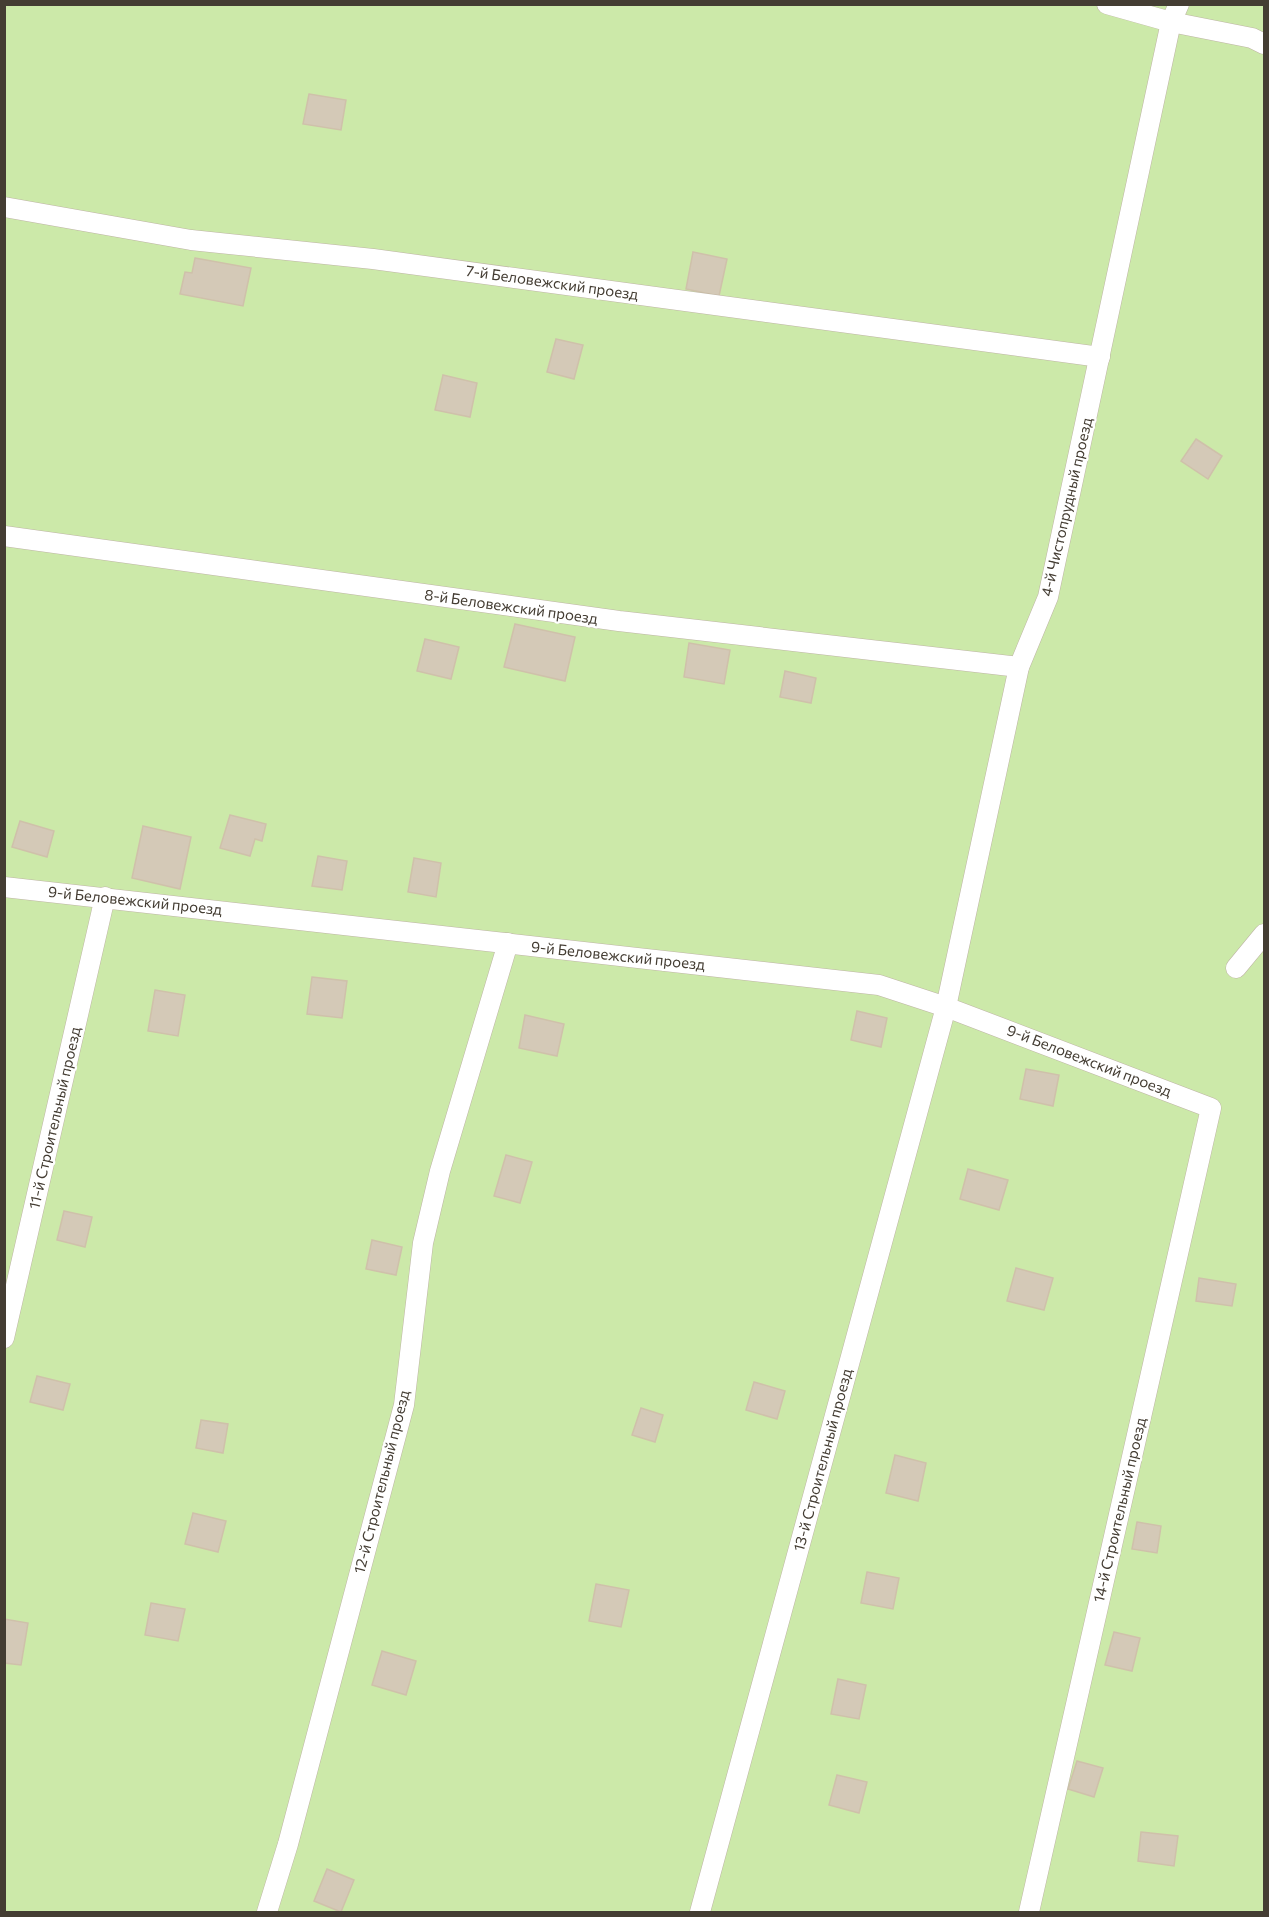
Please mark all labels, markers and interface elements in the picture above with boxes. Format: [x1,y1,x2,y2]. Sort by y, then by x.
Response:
street label: 7-й Беловежский проезд [465,261,640,303]
street label: 4-й Чистопрудный проезд [1037,415,1095,598]
street label: 8-й Беловежский проезд [423,585,599,627]
street label: 9-й Беловежский проезд [47,882,223,918]
street label: 9-й Беловежский проезд [530,937,706,973]
street label: 9-й Беловежский проезд [1004,1020,1174,1100]
street label: 11-й Строительный проезд [24,1025,84,1211]
street label: 13-й Строительный проезд [789,1366,855,1553]
street label: 12-й Строительный проезд [350,1388,413,1575]
street label: 14-й Строительный проезд [1089,1415,1149,1604]

